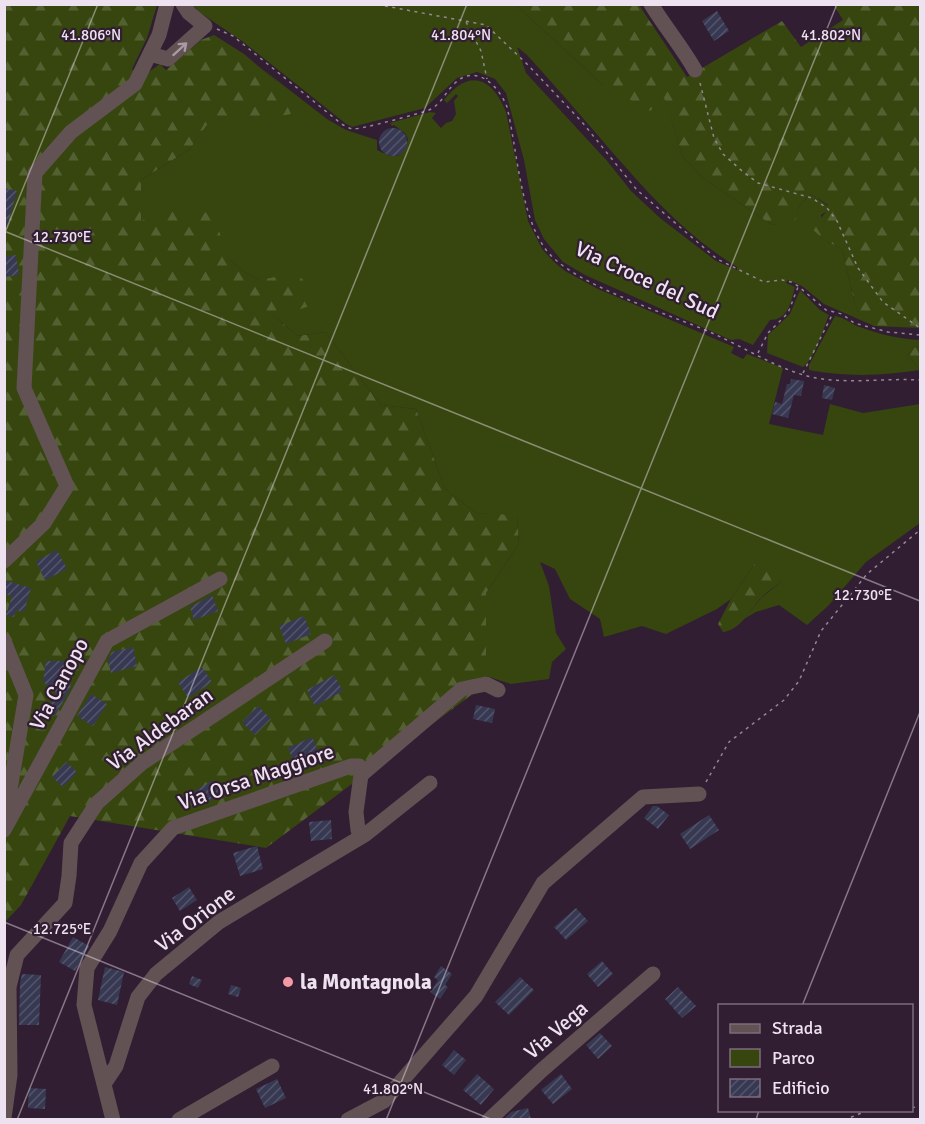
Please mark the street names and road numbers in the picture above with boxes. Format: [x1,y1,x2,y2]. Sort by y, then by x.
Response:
street label: Via Croce del Sud [571,235,723,325]
street label: Via Canopo [24,633,94,735]
street label: Via Aldebaran [102,682,218,776]
street label: Via Orsa Maggiore [175,738,337,816]
street label: Via Orione [150,880,240,958]
street label: Via Vega [519,995,593,1065]

